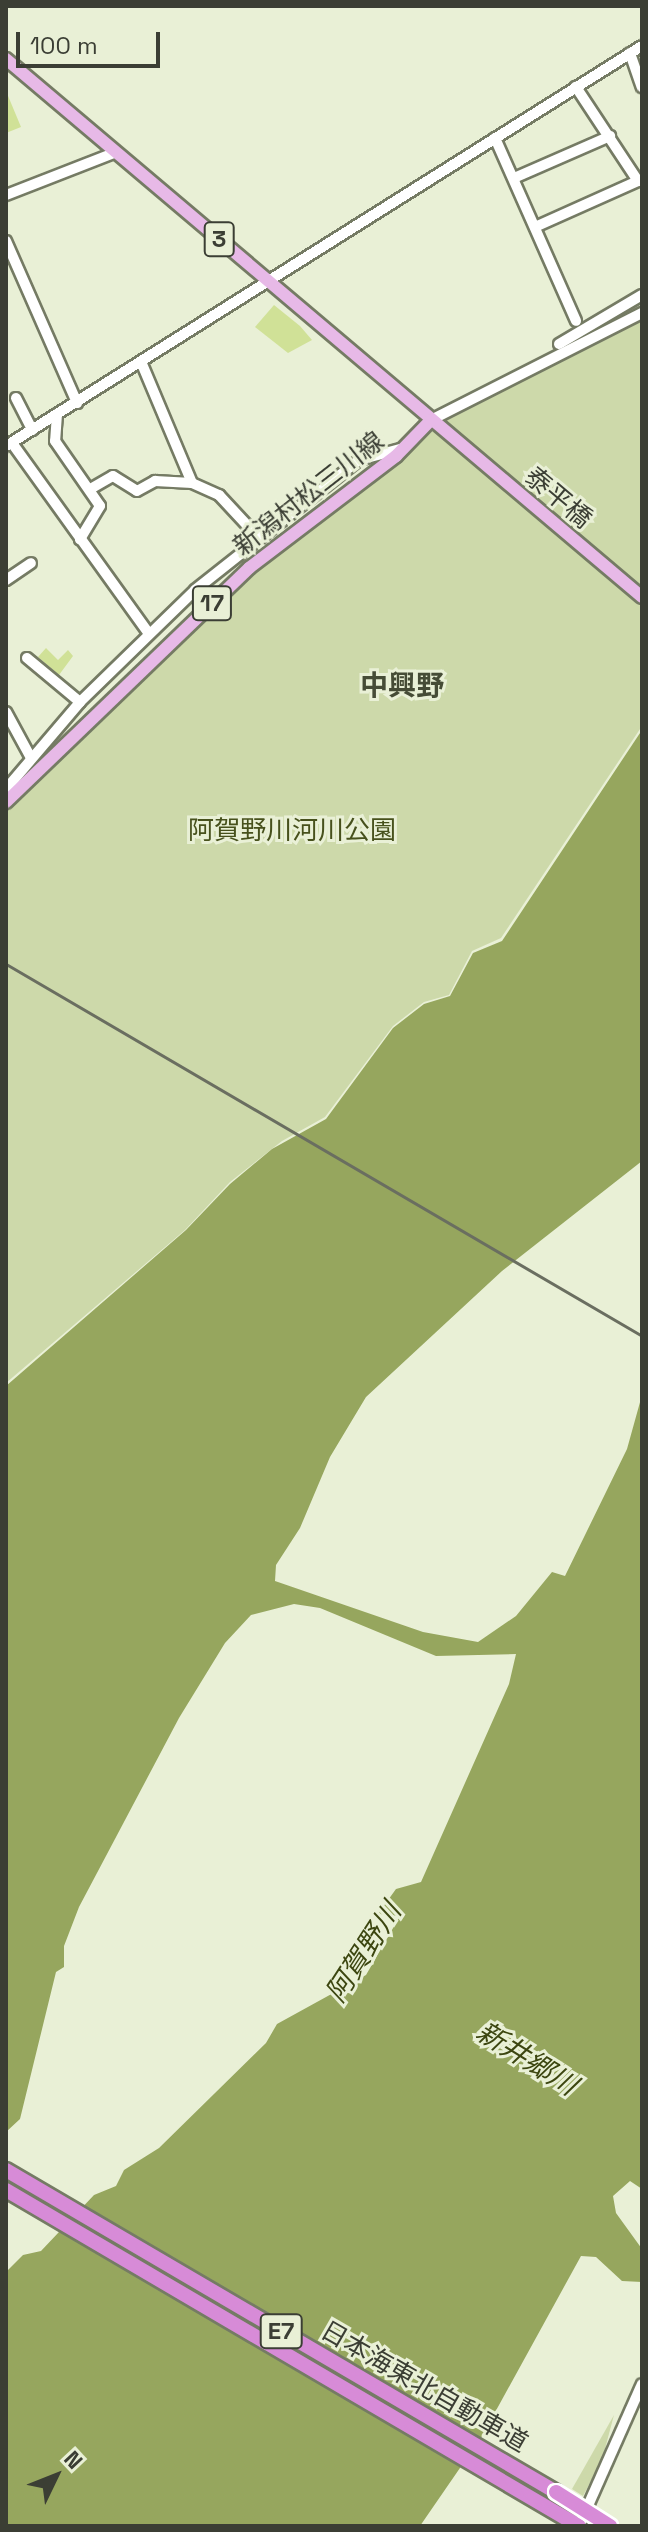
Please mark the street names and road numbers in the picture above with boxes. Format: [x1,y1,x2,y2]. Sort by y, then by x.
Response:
road number: 3 [203,219,235,259]
street label: 新潟村松三川線 [228,426,390,562]
street label: 泰平橋 [518,461,598,535]
road number: 17 [190,583,234,623]
road number: E7 [259,2311,303,2351]
street label: 日本海東北自動車道 [315,2315,533,2459]

